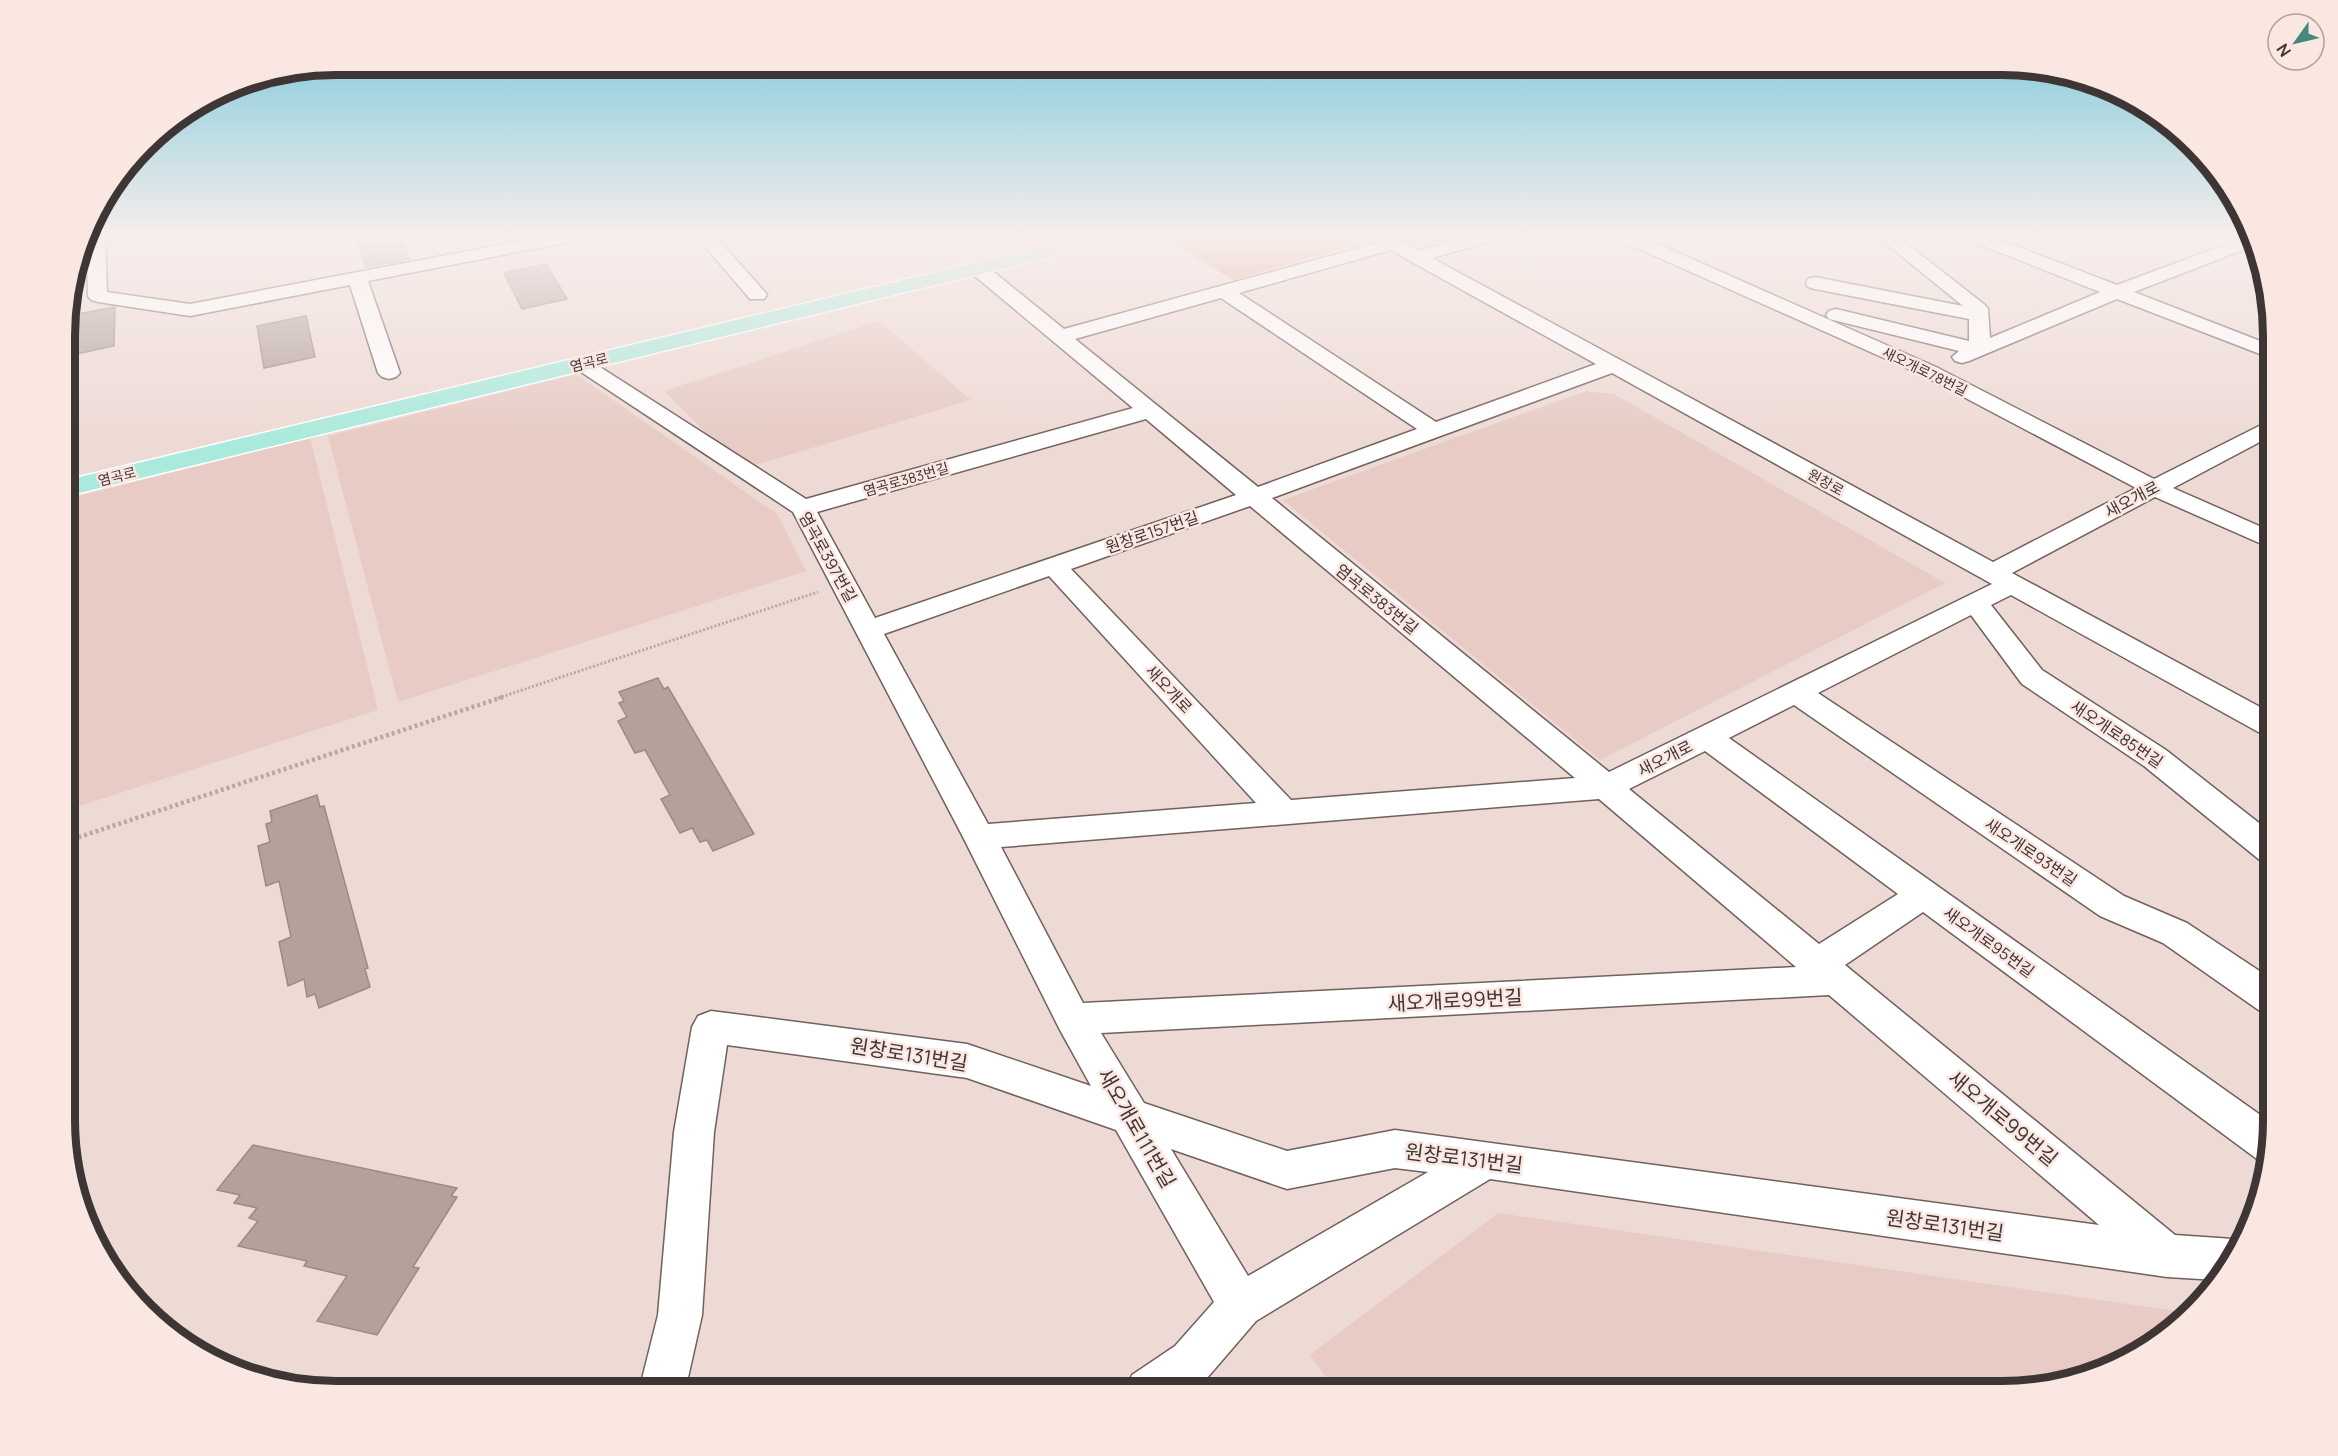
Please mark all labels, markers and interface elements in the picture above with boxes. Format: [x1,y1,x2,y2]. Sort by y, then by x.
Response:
north arrow [2266,12,2326,72]
text: N [2271,39,2296,61]
street label: 새오개로78번길 [1879,342,1971,400]
street label: 염곡로 [568,348,610,376]
street label: 염곡로383번길 [861,458,951,500]
street label: 염곡로 [96,462,138,490]
street label: 원창로 [1804,464,1848,500]
street label: 새오개로 [2101,475,2163,523]
street label: 원창로157번길 [1103,506,1201,558]
street label: 염곡로397번길 [794,508,862,606]
street label: 염곡로383번길 [1331,559,1423,639]
street label: 새오개로 [1141,660,1197,718]
street label: 새오개로85번길 [2067,695,2167,773]
street label: 새오개로 [1634,735,1696,781]
street label: 새오개로93번길 [1980,813,2082,891]
street label: 새오개로95번길 [1939,902,2039,982]
street label: 새오개로99번길 [1387,983,1523,1017]
street label: 원창로131번길 [848,1031,970,1077]
street label: 새오개로111번길 [1092,1063,1182,1193]
street label: 새오개로99번길 [1943,1064,2063,1172]
street label: 원창로131번길 [1403,1137,1525,1179]
street label: 원창로131번길 [1884,1203,2006,1247]

